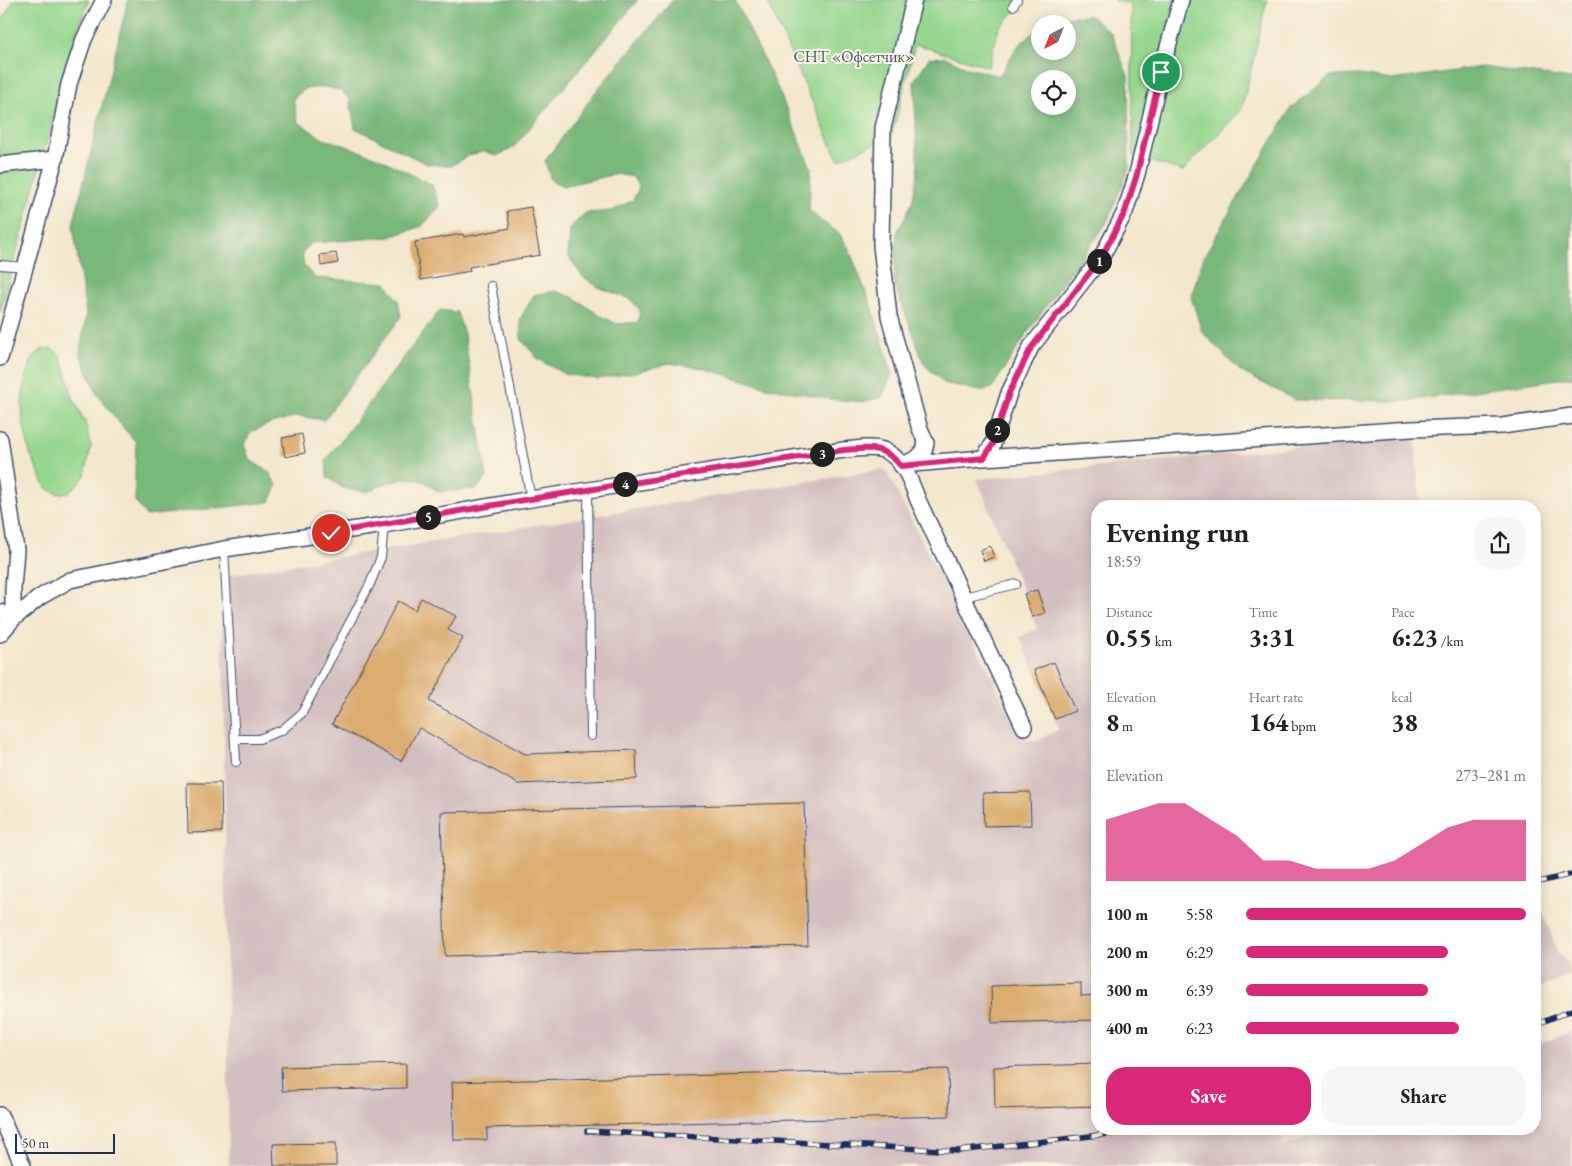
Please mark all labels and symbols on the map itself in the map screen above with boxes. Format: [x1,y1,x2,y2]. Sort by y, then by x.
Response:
north arrow [1031,15,1076,60]
park label: СНТ «Офсетчик» [793,46,915,67]
pin [1140,51,1182,93]
pin: 1 [1086,248,1112,274]
pin: 2 [984,418,1010,442]
pin: 3 [810,442,834,466]
pin: 4 [612,472,638,496]
pin: 5 [416,504,440,530]
pin [310,512,352,554]
scale bar [15,1131,115,1154]

